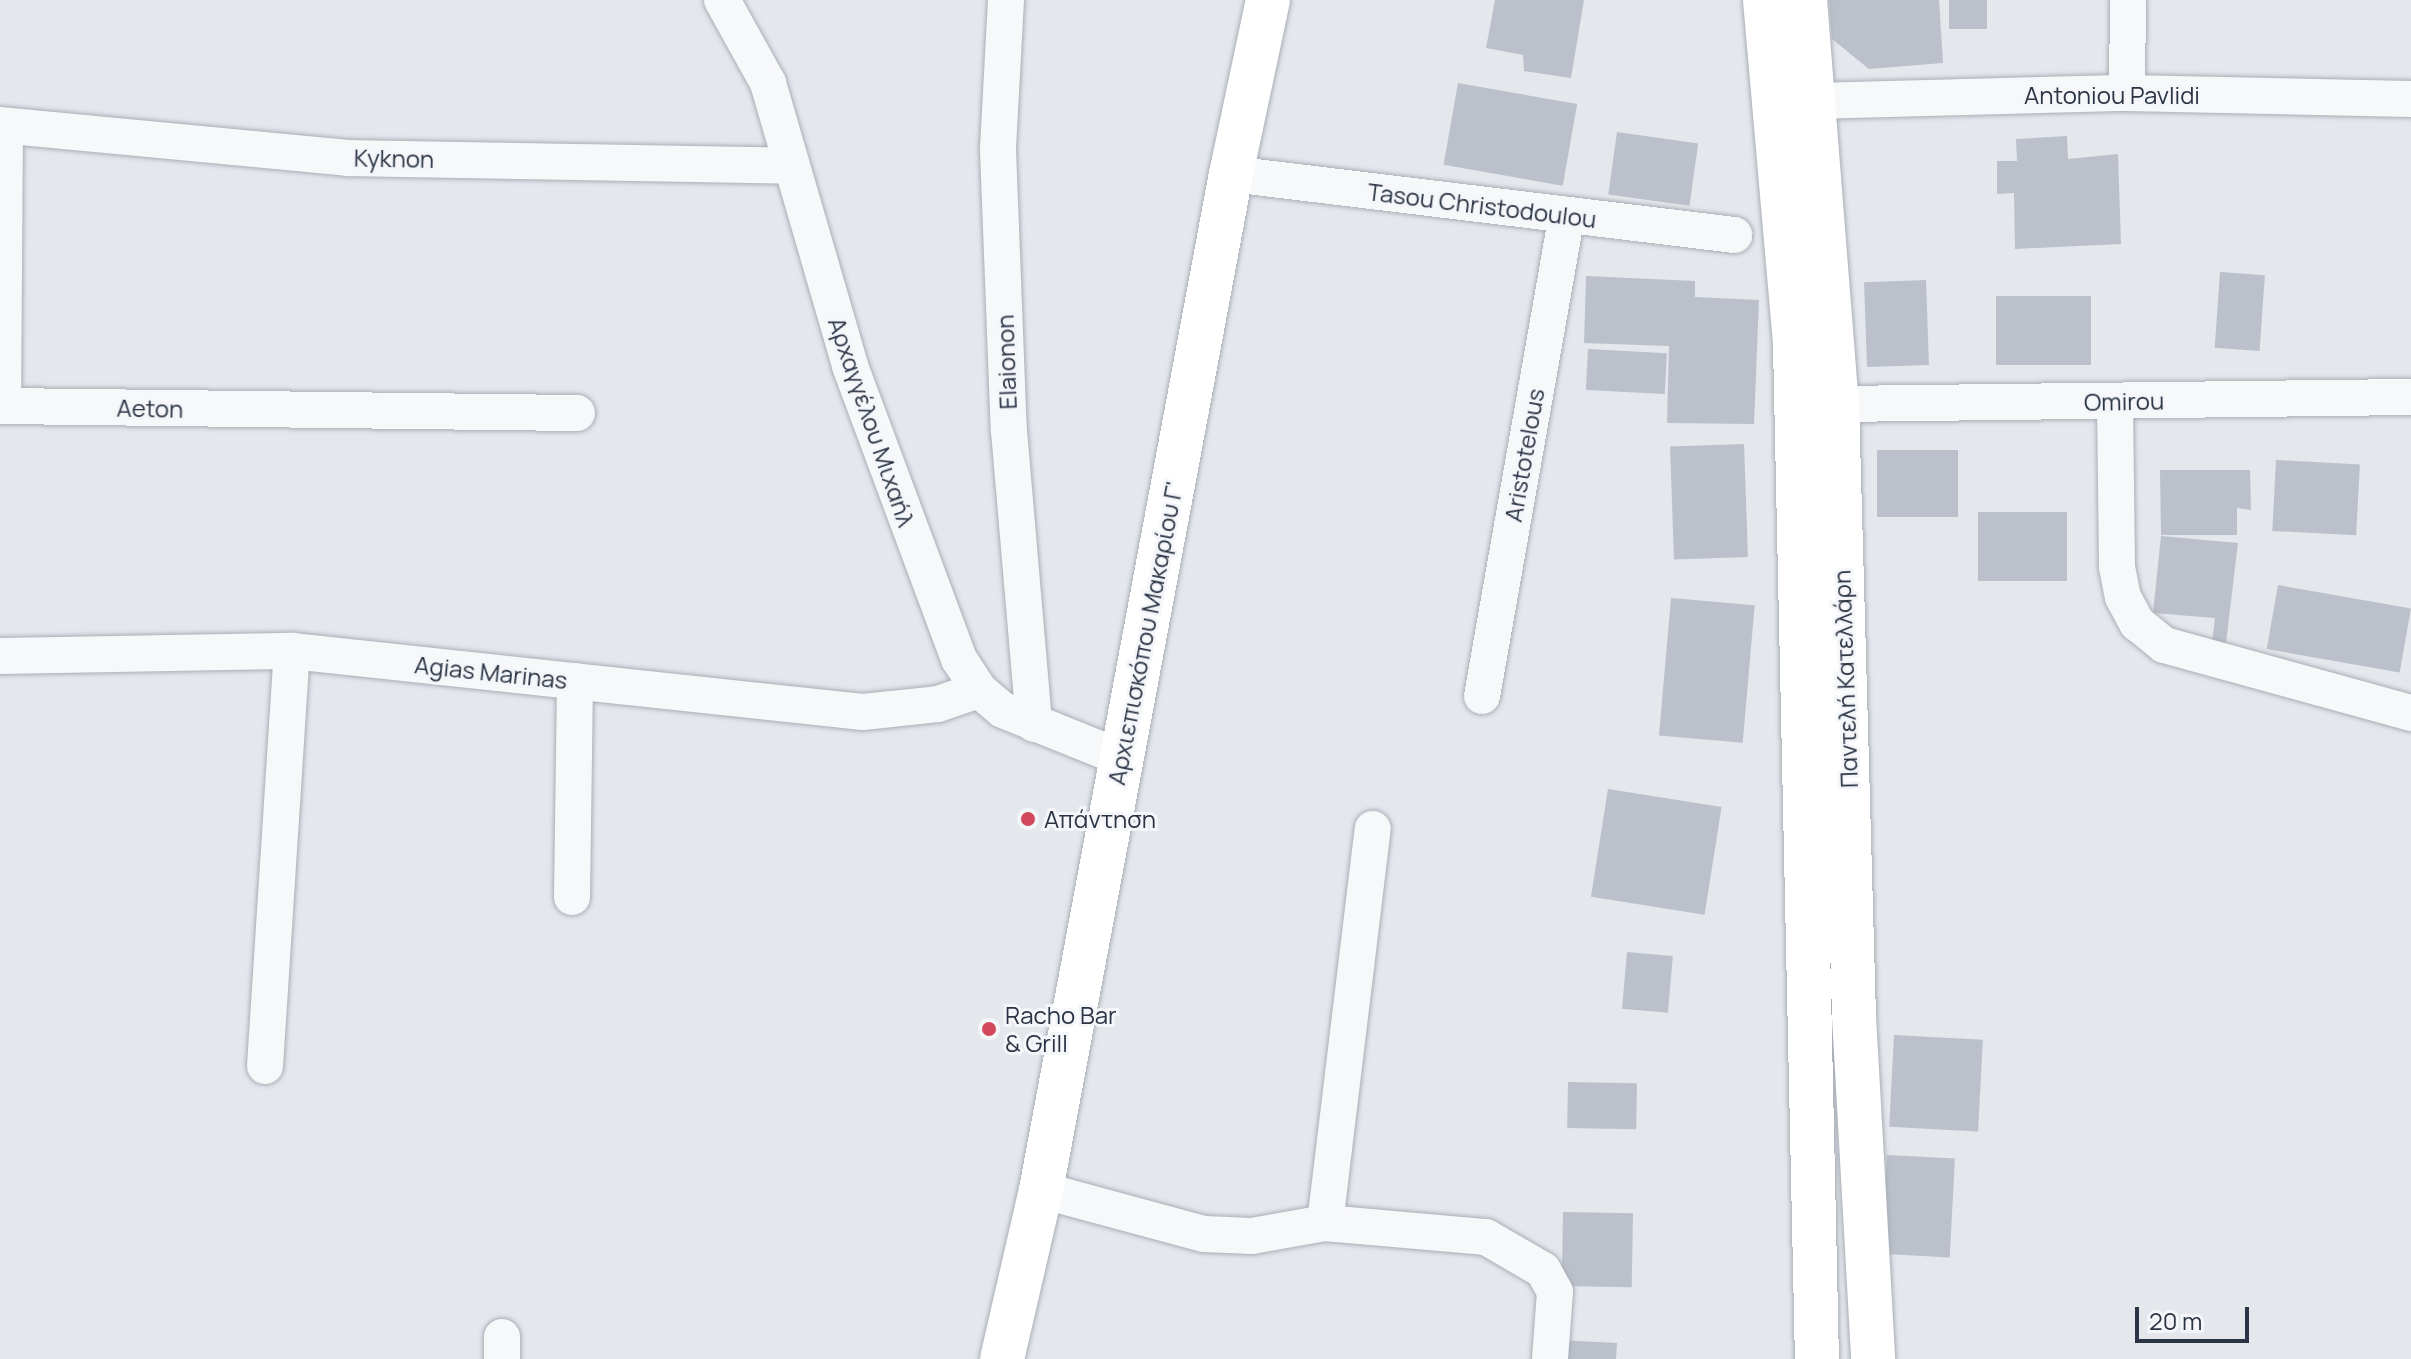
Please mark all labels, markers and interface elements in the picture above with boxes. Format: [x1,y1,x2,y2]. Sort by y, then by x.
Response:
street label: Antoniou Pavlidi [2024,81,2200,109]
street label: Kyknon [354,143,434,173]
street label: Tasou Christodoulou [1366,177,1598,233]
street label: Αρχαγγέλου Μιχαήλ [823,313,921,531]
street label: Elaionon [990,314,1022,410]
street label: Aristotelous [1498,386,1550,524]
street label: Omirou [2084,386,2164,416]
street label: Aeton [116,393,184,423]
street label: Αρχιεπισκόπου Μακαρίου Γ' [1101,479,1189,787]
street label: Παντελή Κατελλάρη [1827,569,1863,789]
street label: Agias Marinas [413,650,569,694]
place label: Απάντηση [1044,805,1156,833]
marker: Απάντηση [1019,810,1037,828]
place label: Racho Bar & Grill [1005,1001,1117,1057]
marker: Racho Bar & Grill [980,1020,998,1038]
scale bar [2139,1291,2253,1341]
text: 20 m [2149,1304,2202,1337]

